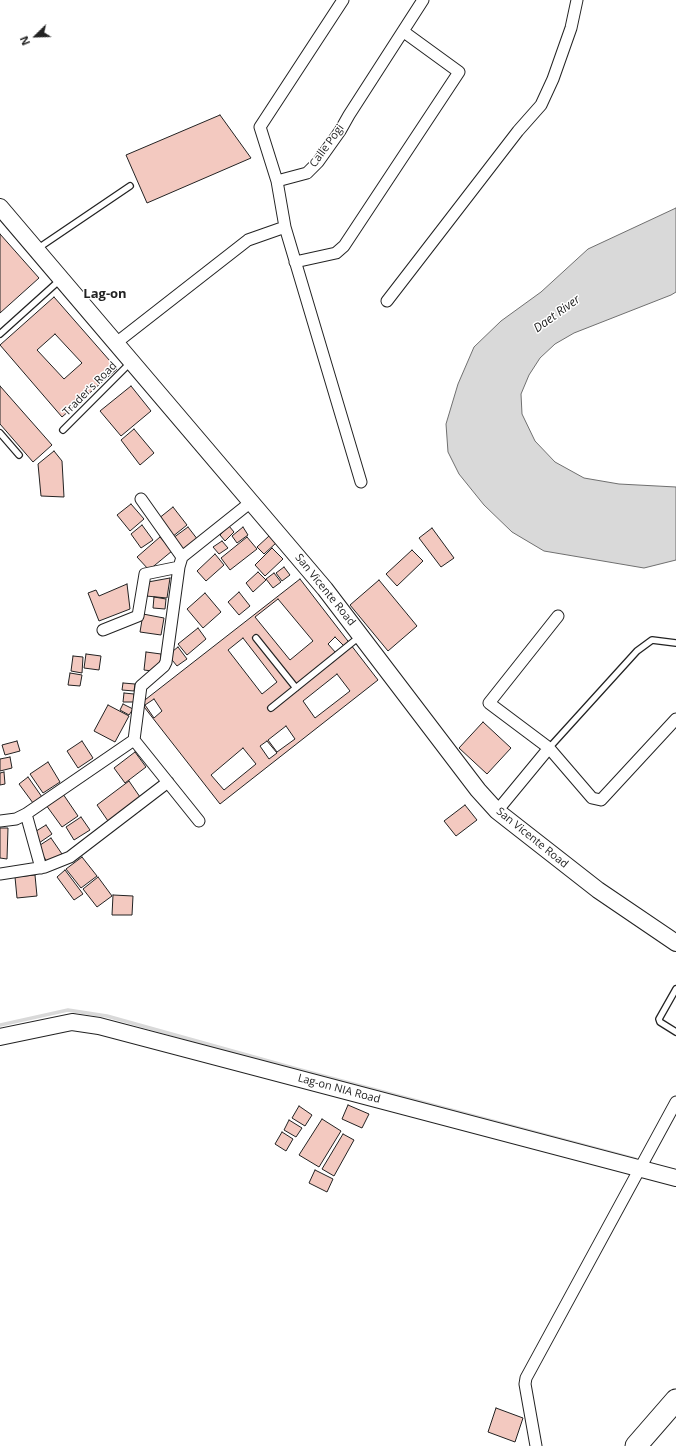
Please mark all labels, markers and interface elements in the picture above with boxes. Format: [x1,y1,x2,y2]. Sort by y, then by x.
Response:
north arrow [16,16,56,56]
text: N [16,34,33,48]
street label: Calle Pogi [307,122,347,170]
district label: Lag-on [83,286,127,302]
water label: Daet River [531,292,583,336]
street label: Trader's Road [60,359,120,419]
street label: San Vicente Road [292,551,358,629]
street label: San Vicente Road [493,805,571,871]
street label: Lag-on NIA Road [296,1072,382,1106]

